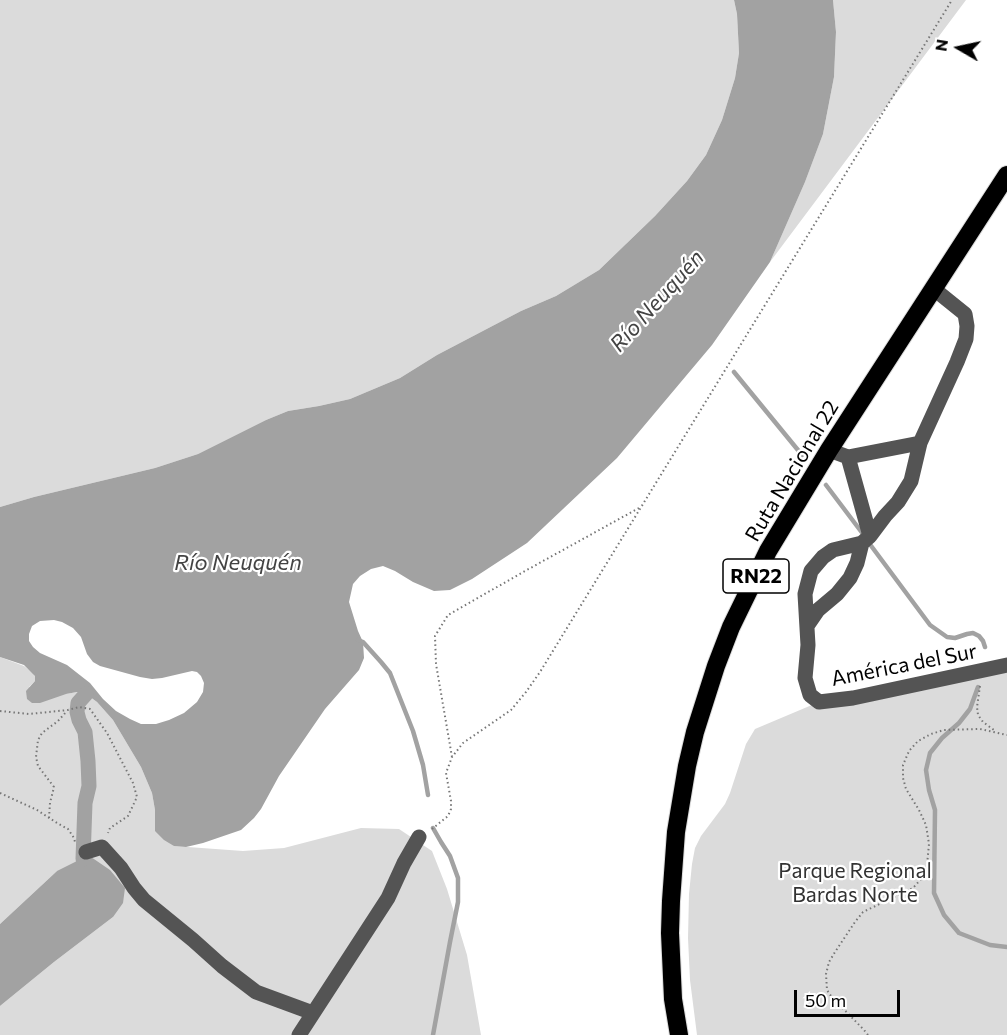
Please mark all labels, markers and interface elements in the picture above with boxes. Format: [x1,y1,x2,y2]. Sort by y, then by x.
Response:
north arrow [929,18,989,78]
text: N [930,38,951,53]
water label: Río Neuquén [604,245,710,357]
street label: Ruta Nacional 22 [740,396,844,546]
water label: Río Neuquén [174,550,302,576]
road number: RN22 [723,559,789,593]
street label: América del Sur [829,639,979,691]
park label: Parque Regional Bardas Norte [778,858,932,908]
scale bar [797,978,904,1016]
text: 50 m [805,989,846,1011]

